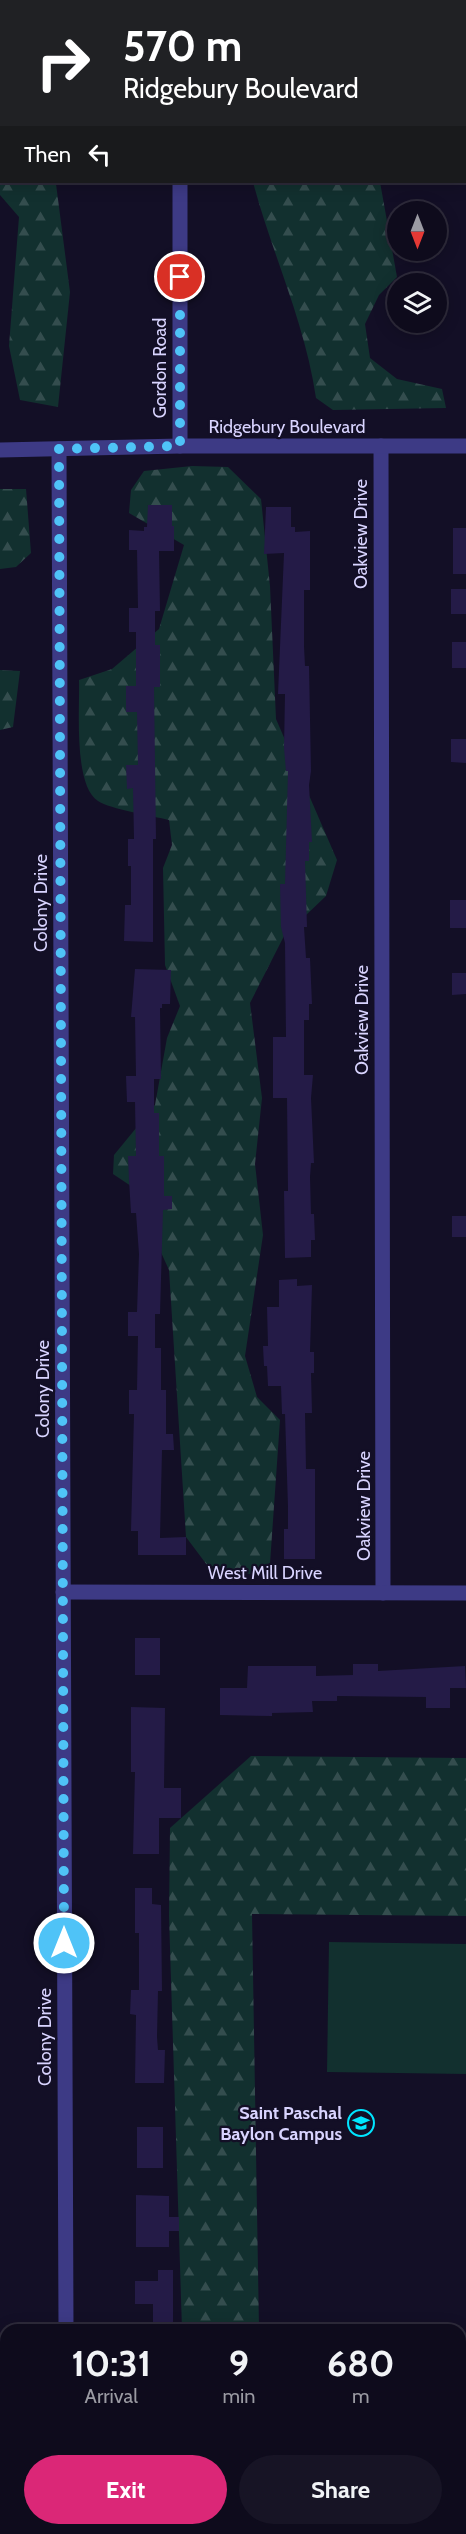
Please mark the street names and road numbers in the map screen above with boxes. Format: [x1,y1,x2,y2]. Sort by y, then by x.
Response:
street label: Gordon Road [149,318,171,418]
street label: Ridgebury Boulevard [208,416,366,438]
street label: Oakview Drive [350,479,372,589]
street label: Colony Drive [30,854,52,952]
street label: Oakview Drive [351,965,373,1075]
street label: Colony Drive [32,1340,54,1438]
street label: Oakview Drive [353,1451,375,1561]
street label: West Mill Drive [208,1562,322,1584]
street label: Colony Drive [34,1988,56,2086]

